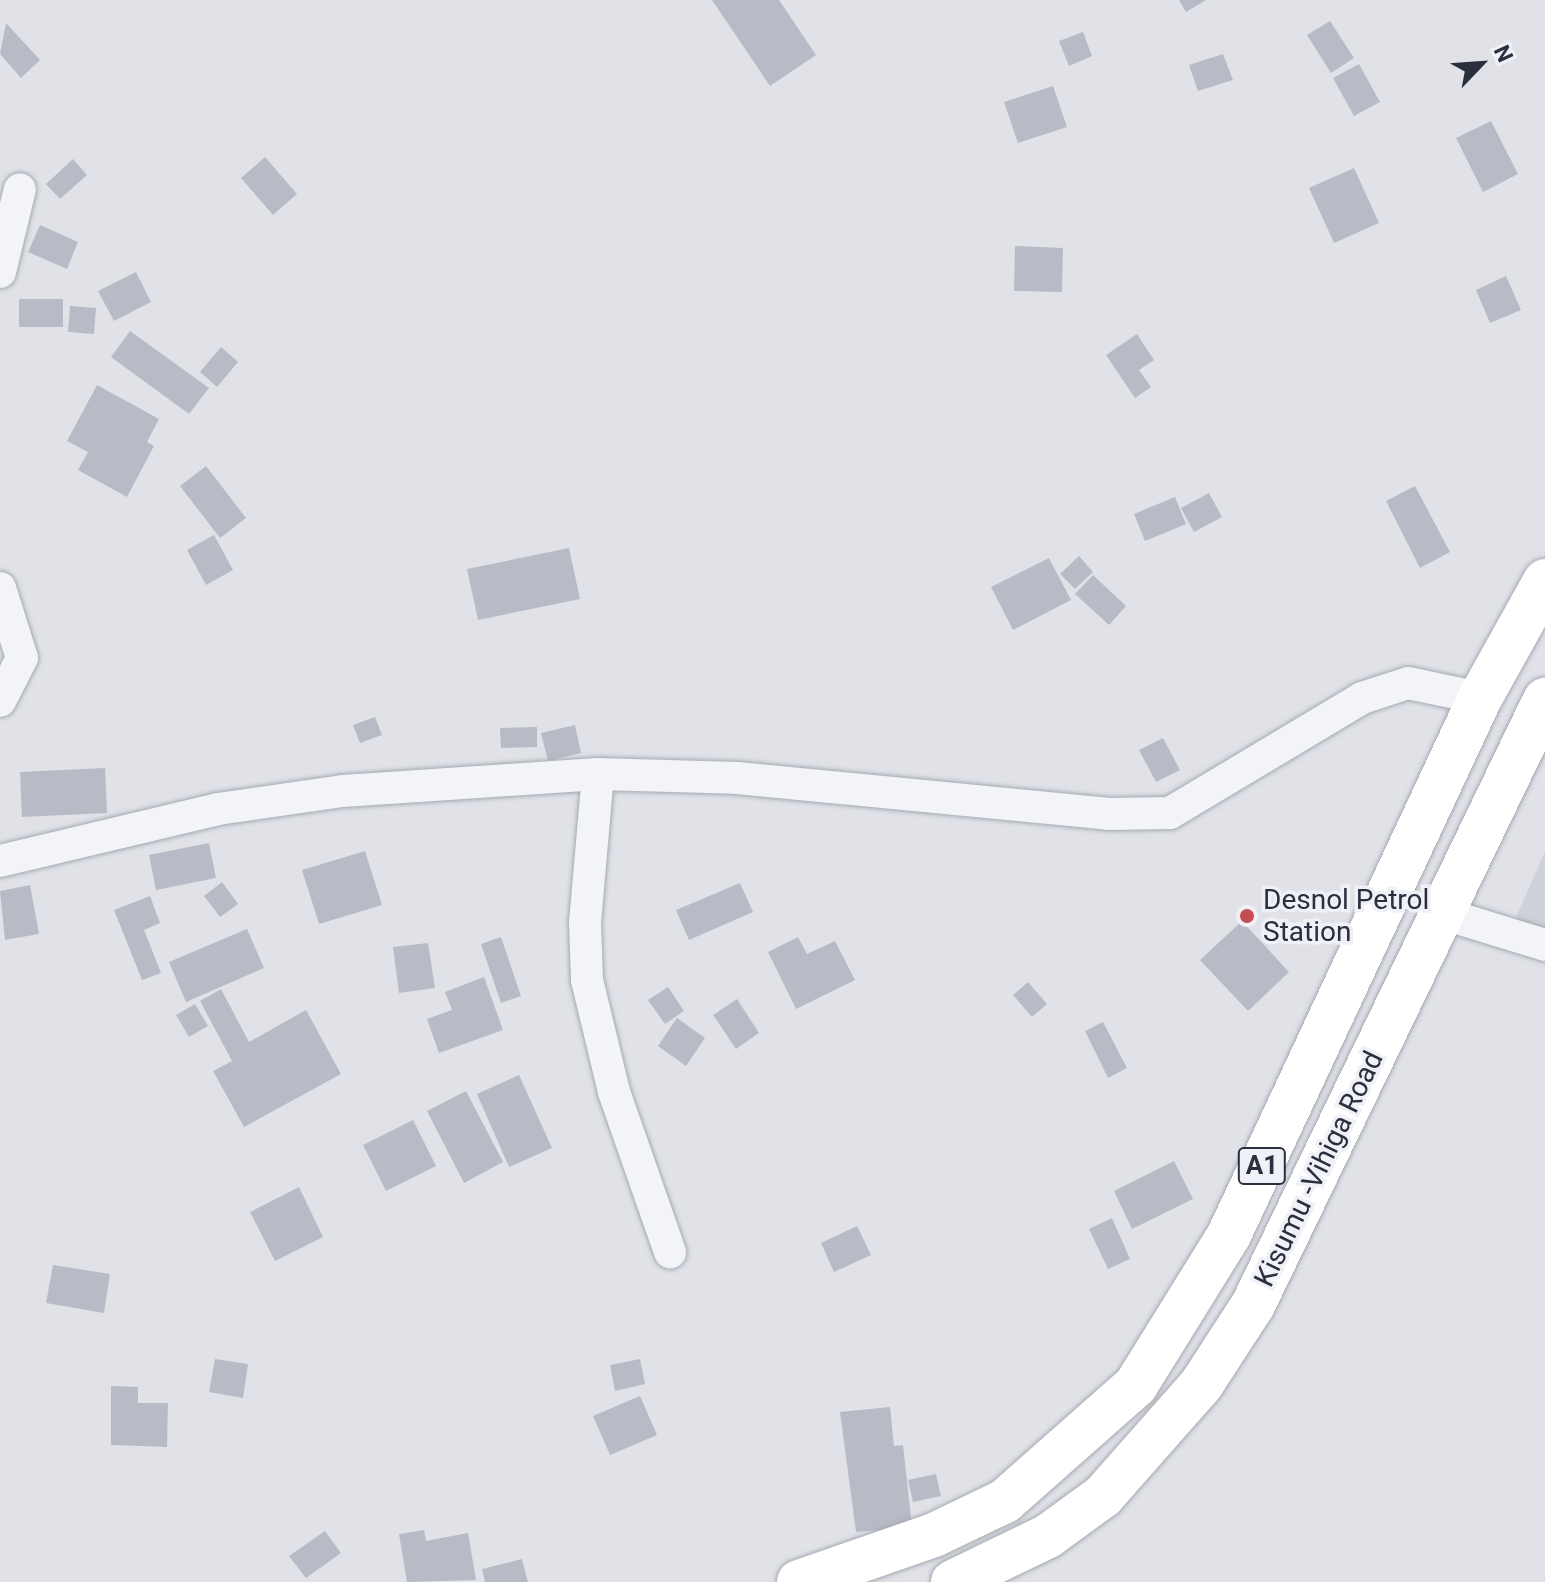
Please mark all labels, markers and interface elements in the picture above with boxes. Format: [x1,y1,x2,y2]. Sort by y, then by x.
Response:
north arrow [1441,24,1521,104]
text: N [1489,41,1518,66]
place label: Desnol Petrol Station [1263,883,1429,949]
marker: Desnol Petrol Station [1238,907,1256,925]
street label: Kisumu -Vihiga Road [1247,1046,1391,1292]
road number: A1 [1236,1144,1288,1188]

